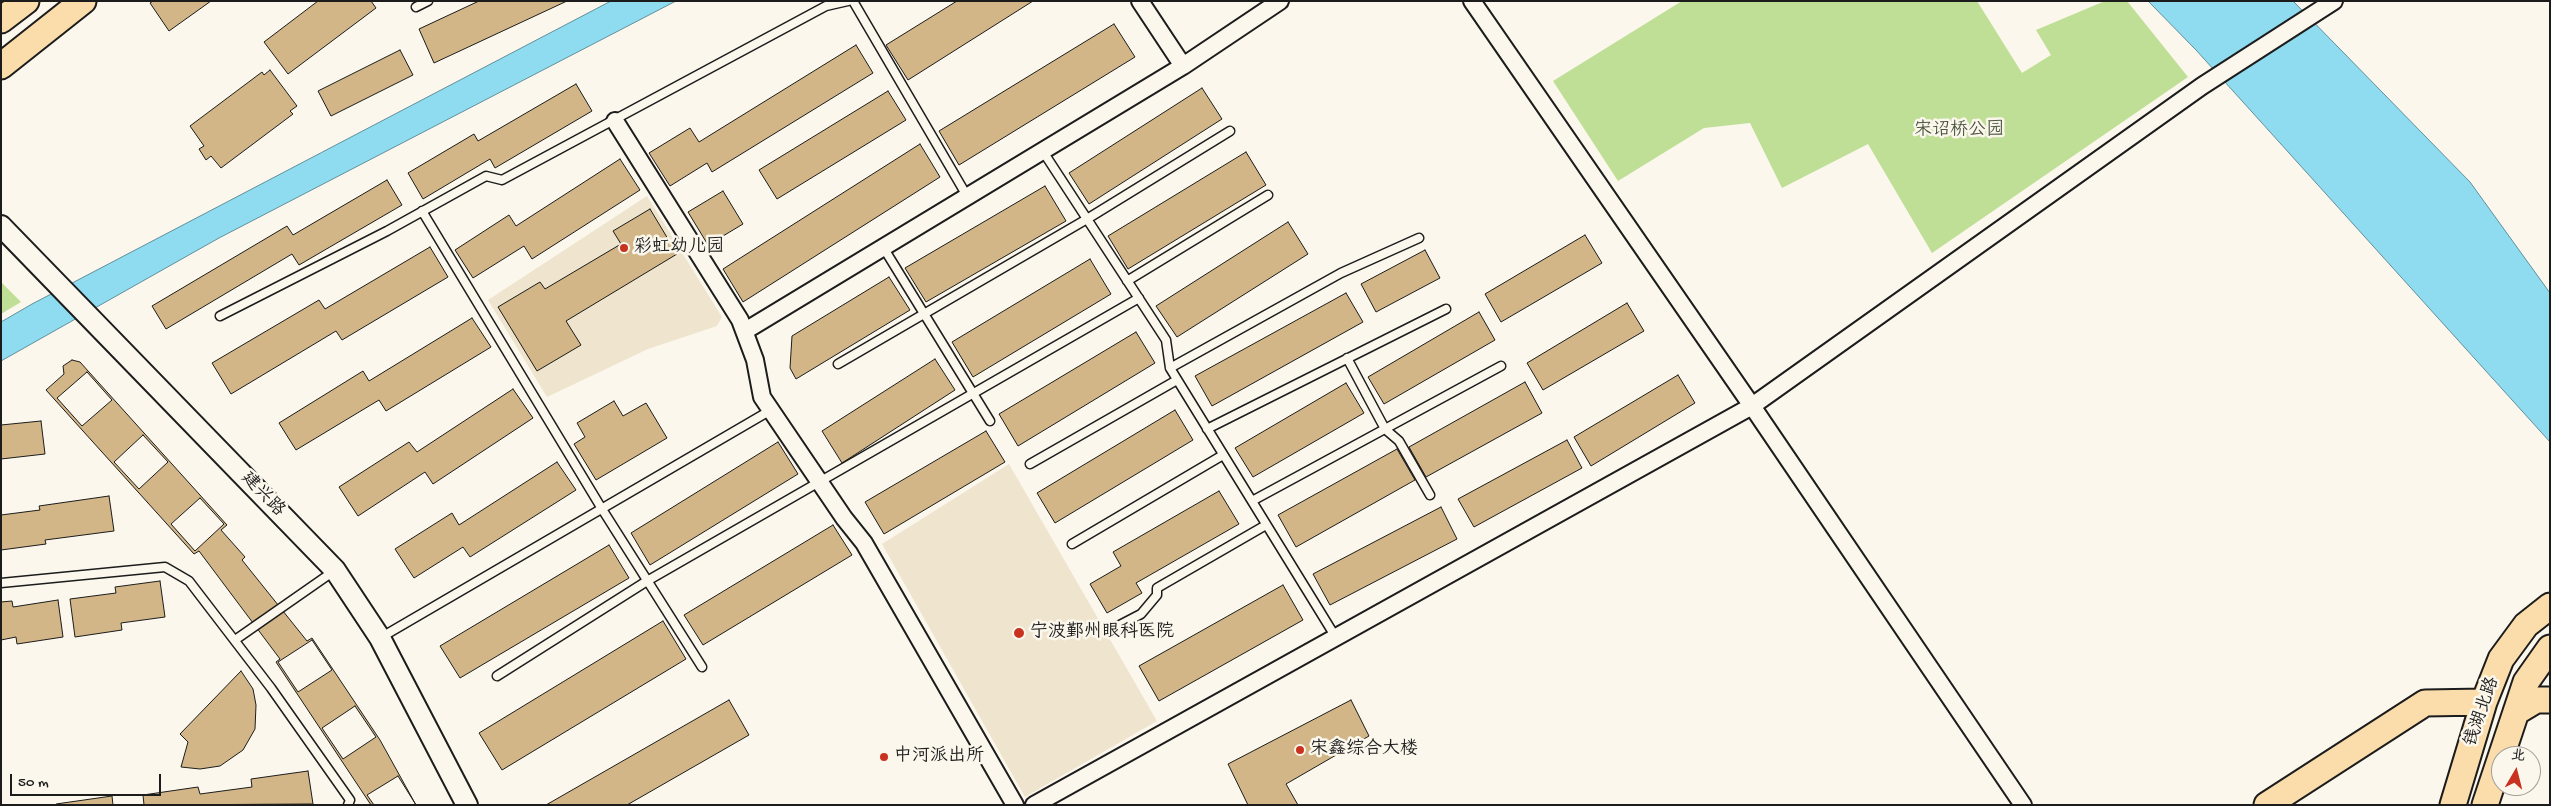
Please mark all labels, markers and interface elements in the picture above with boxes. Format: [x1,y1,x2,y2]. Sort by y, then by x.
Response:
park label: 宋诏桥公园 [1914,120,2004,142]
place label: 彩虹幼儿园 [634,237,724,259]
marker: 彩虹幼儿园 [618,242,630,254]
street label: 建兴路 [235,468,289,522]
place label: 宁波鄞州眼科医院 [1030,622,1174,644]
marker: 宁波鄞州眼科医院 [1012,626,1026,640]
street label: 钱湖北路 [2461,674,2505,750]
place label: 宋鑫综合大楼 [1310,739,1418,761]
marker: 宋鑫综合大楼 [1294,744,1306,756]
place label: 中河派出所 [894,746,984,768]
north arrow [2491,746,2541,796]
text: 北 [2510,747,2526,766]
marker: 中河派出所 [878,751,890,763]
scale bar [12,764,164,796]
text: 50 m [18,774,49,792]

